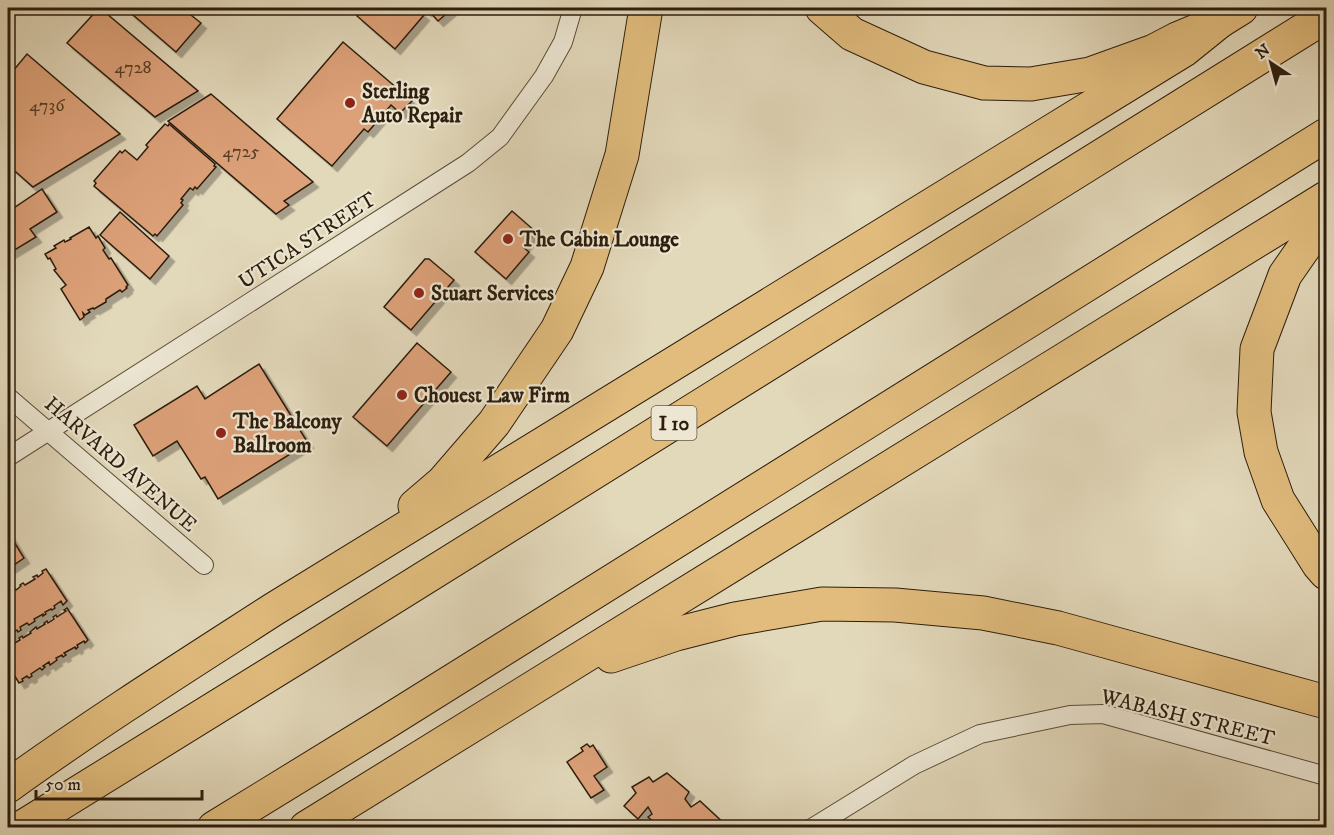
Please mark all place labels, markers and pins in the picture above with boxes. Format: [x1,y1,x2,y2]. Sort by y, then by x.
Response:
place label: Sterling Auto Repair [361,79,463,129]
marker: Sterling Auto Repair [343,96,357,110]
place label: The Cabin Lounge [519,227,679,253]
marker: The Cabin Lounge [501,232,515,246]
place label: Stuart Services [431,281,554,307]
marker: Stuart Services [412,286,426,300]
place label: Chouest Law Firm [414,383,570,409]
marker: Chouest Law Firm [395,388,409,402]
place label: The Balcony Ballroom [232,409,343,459]
marker: The Balcony Ballroom [214,426,228,440]

